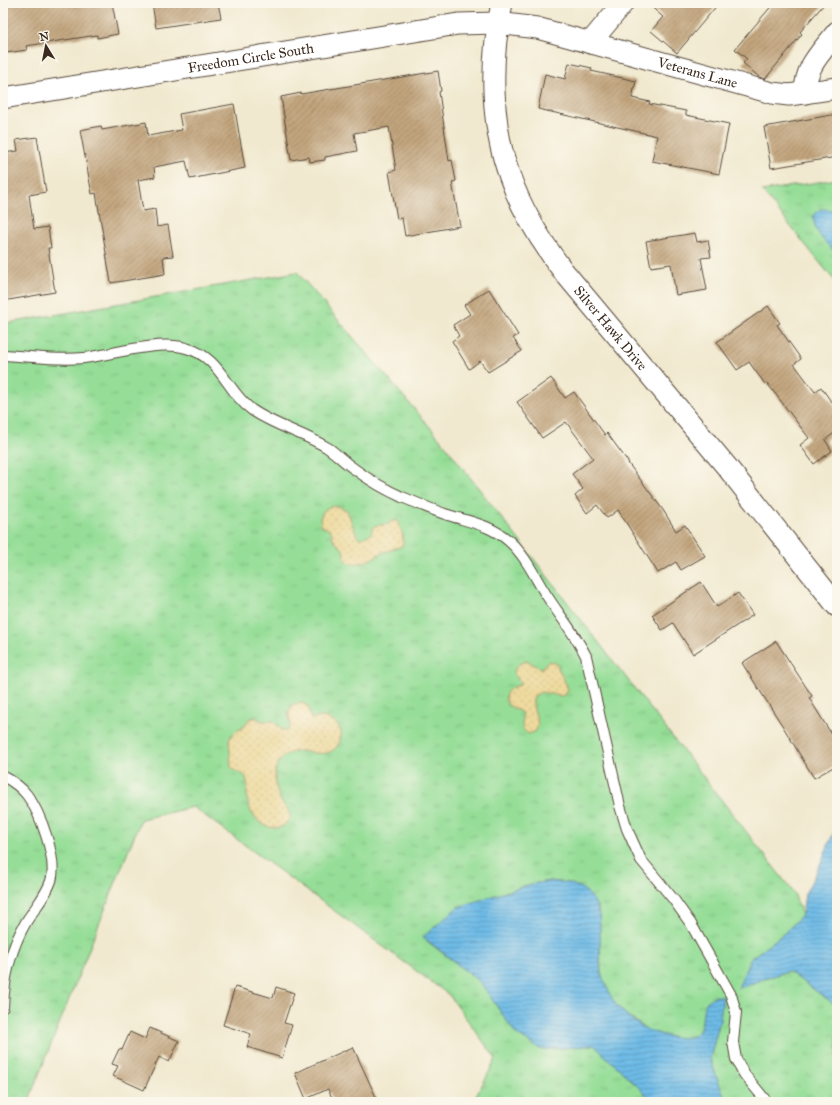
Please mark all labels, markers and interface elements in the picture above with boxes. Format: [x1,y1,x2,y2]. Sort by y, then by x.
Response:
north arrow [26,26,66,66]
text: N [39,29,51,44]
street label: Freedom Circle South [187,40,315,77]
street label: Veterans Lane [655,54,739,92]
street label: Silver Hawk Drive [570,282,651,374]

